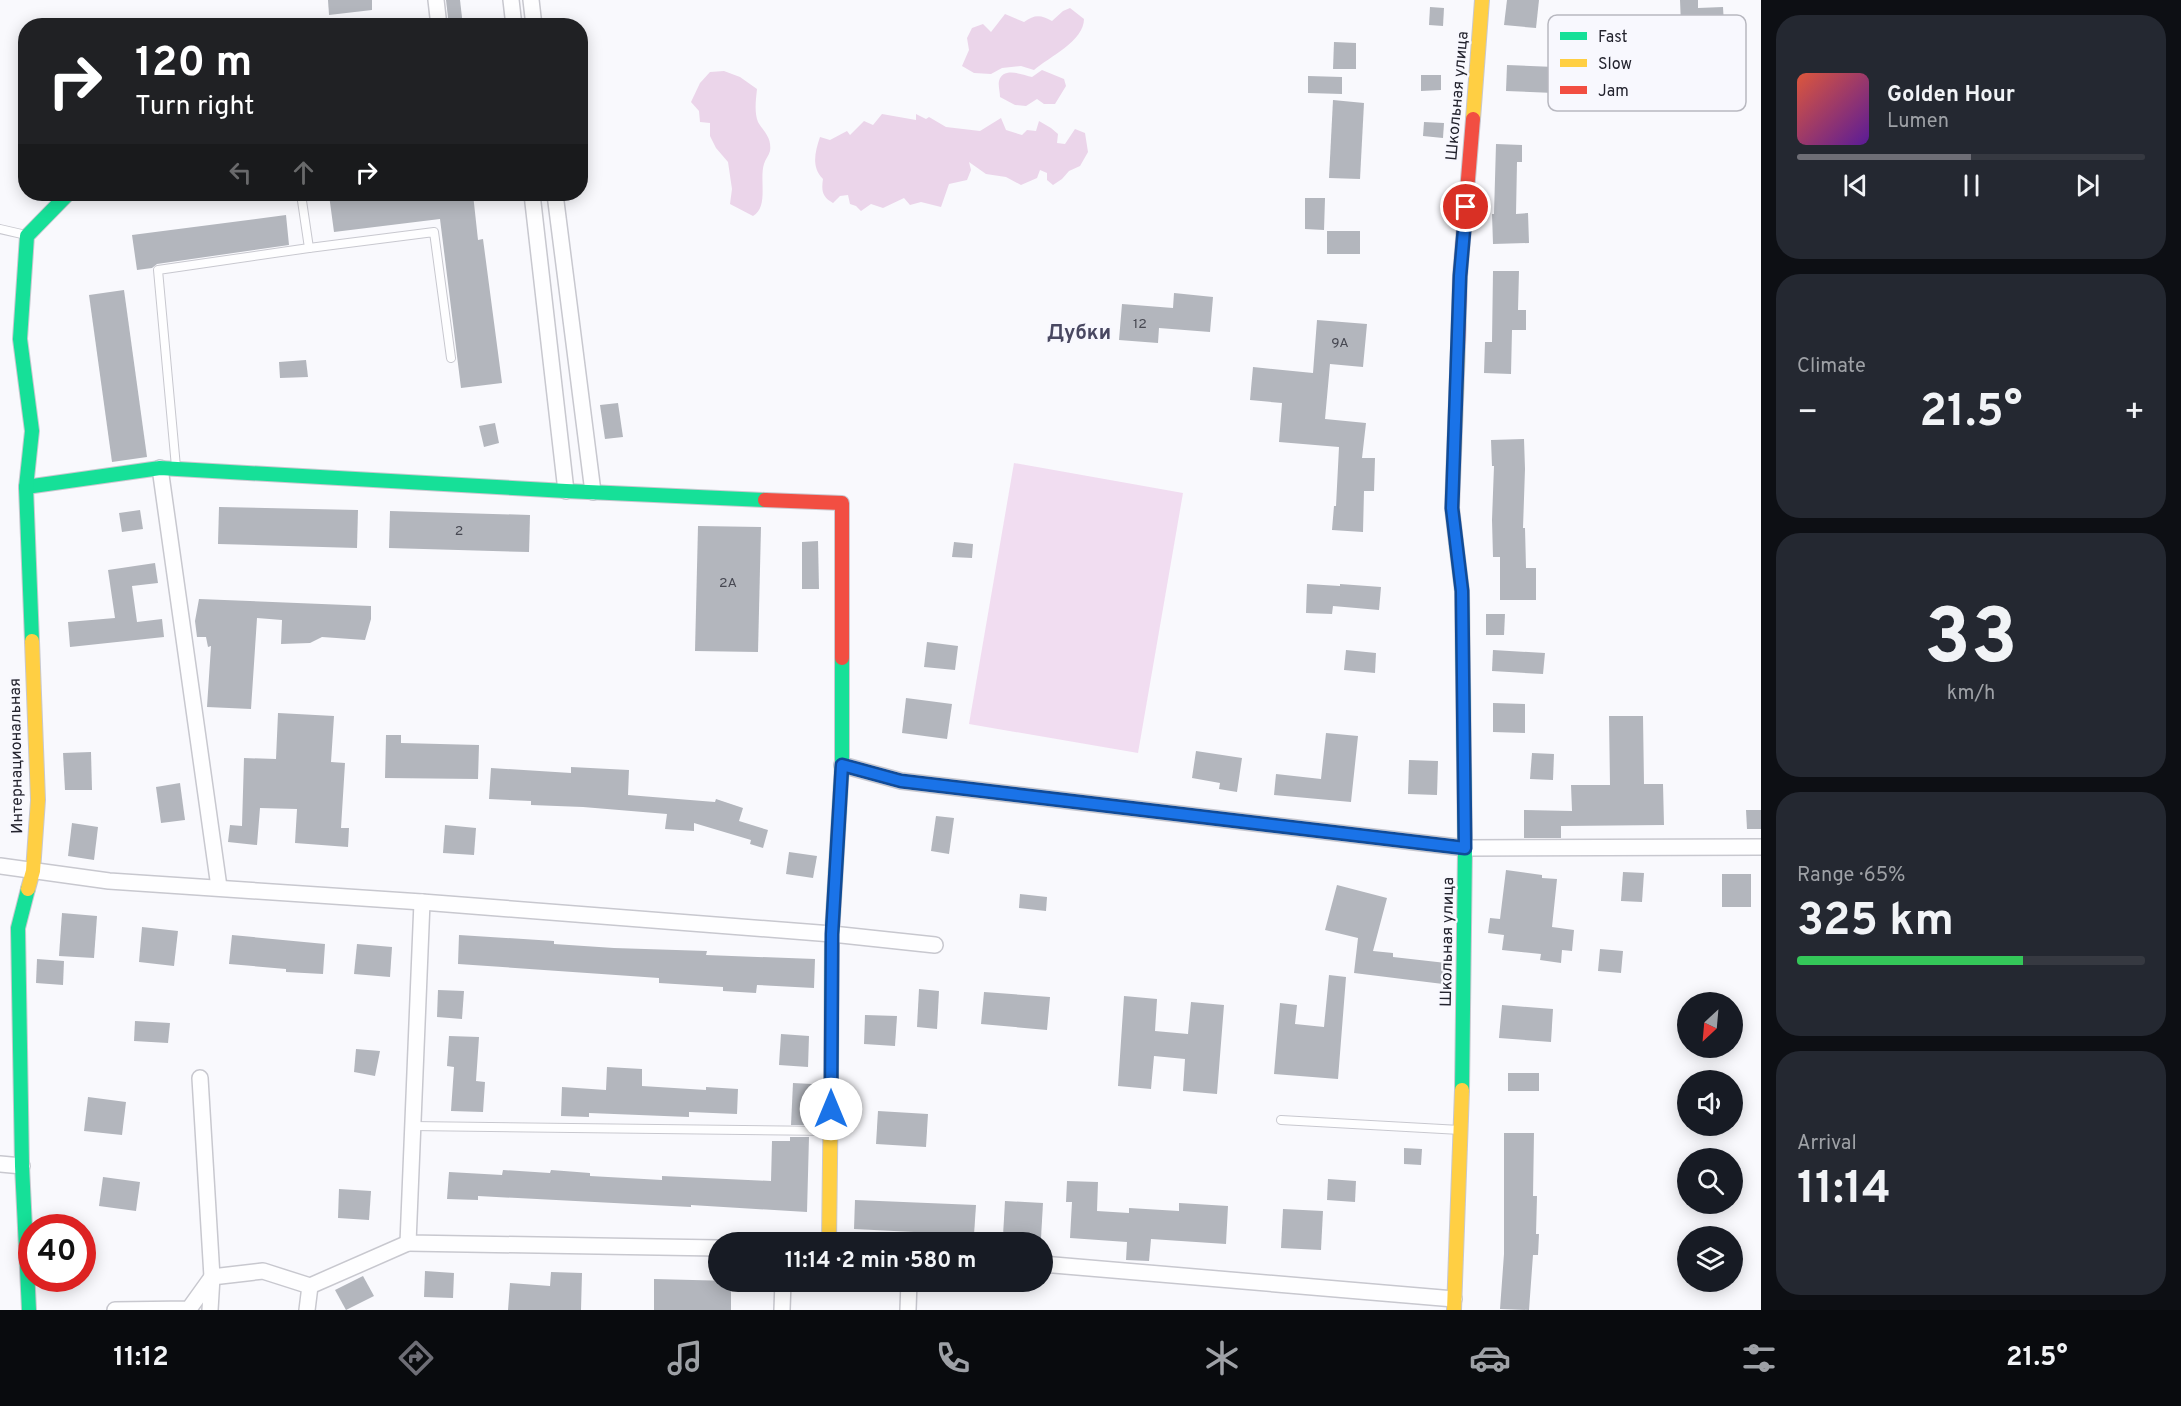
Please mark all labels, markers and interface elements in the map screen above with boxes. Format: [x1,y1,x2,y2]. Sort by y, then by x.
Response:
legend [1548,15,1746,111]
text: Fast [1598,28,1628,48]
street label: Школьная улица [1442,30,1474,162]
text: 120 m [135,38,252,91]
icon: right [36,42,114,120]
text: Slow [1598,55,1632,75]
text: Jam [1598,82,1629,102]
text: Golden Hour [1887,82,2015,109]
text: Turn right [135,90,254,124]
text: Lumen [1887,109,1949,135]
icon: left [224,156,257,189]
icon: ahead [287,156,320,189]
icon: right [350,156,383,189]
icon: previous [1839,169,1872,202]
icon: pause [1955,169,1988,202]
icon: next [2071,169,2104,202]
pin [1440,181,1491,232]
icon: arrive [1449,190,1482,223]
house number: 12 [1133,316,1147,333]
district label: Дубки [1047,321,1111,347]
house number: 9А [1331,335,1349,352]
text: Climate [1797,354,1866,380]
text: 21.5° [1920,385,2022,442]
text: − [1797,393,1818,435]
text: + [2124,393,2145,435]
house number: 2 [455,523,463,540]
house number: 2А [719,575,737,592]
text: 33 [1924,592,2018,691]
street label: Интернациональная [6,678,28,834]
text: km/h [1947,681,1995,707]
text: Range · 65% [1797,863,1906,889]
street label: Школьная улица [1437,877,1459,1007]
text: 325 km [1797,894,1954,951]
north arrow [1677,992,1743,1058]
map controls [1677,992,1743,1292]
button: sound [1677,1070,1743,1136]
position arrow [799,1077,863,1141]
text: Arrival [1797,1131,1857,1157]
button: search [1677,1148,1743,1214]
text: 11:14 [1797,1162,1891,1219]
speed limit sign: 40 [18,1214,96,1292]
button: layers [1677,1226,1743,1292]
text: 11:14 · 2 min · 580 m [785,1248,976,1275]
icon: directions [395,1337,437,1379]
icon: music [664,1337,706,1379]
icon: phone [932,1337,974,1379]
icon: climate [1201,1337,1243,1379]
icon: car [1469,1337,1511,1379]
icon: filters [1738,1337,1780,1379]
text: 11:12 [113,1341,169,1375]
text: 21.5° [2006,1341,2068,1375]

